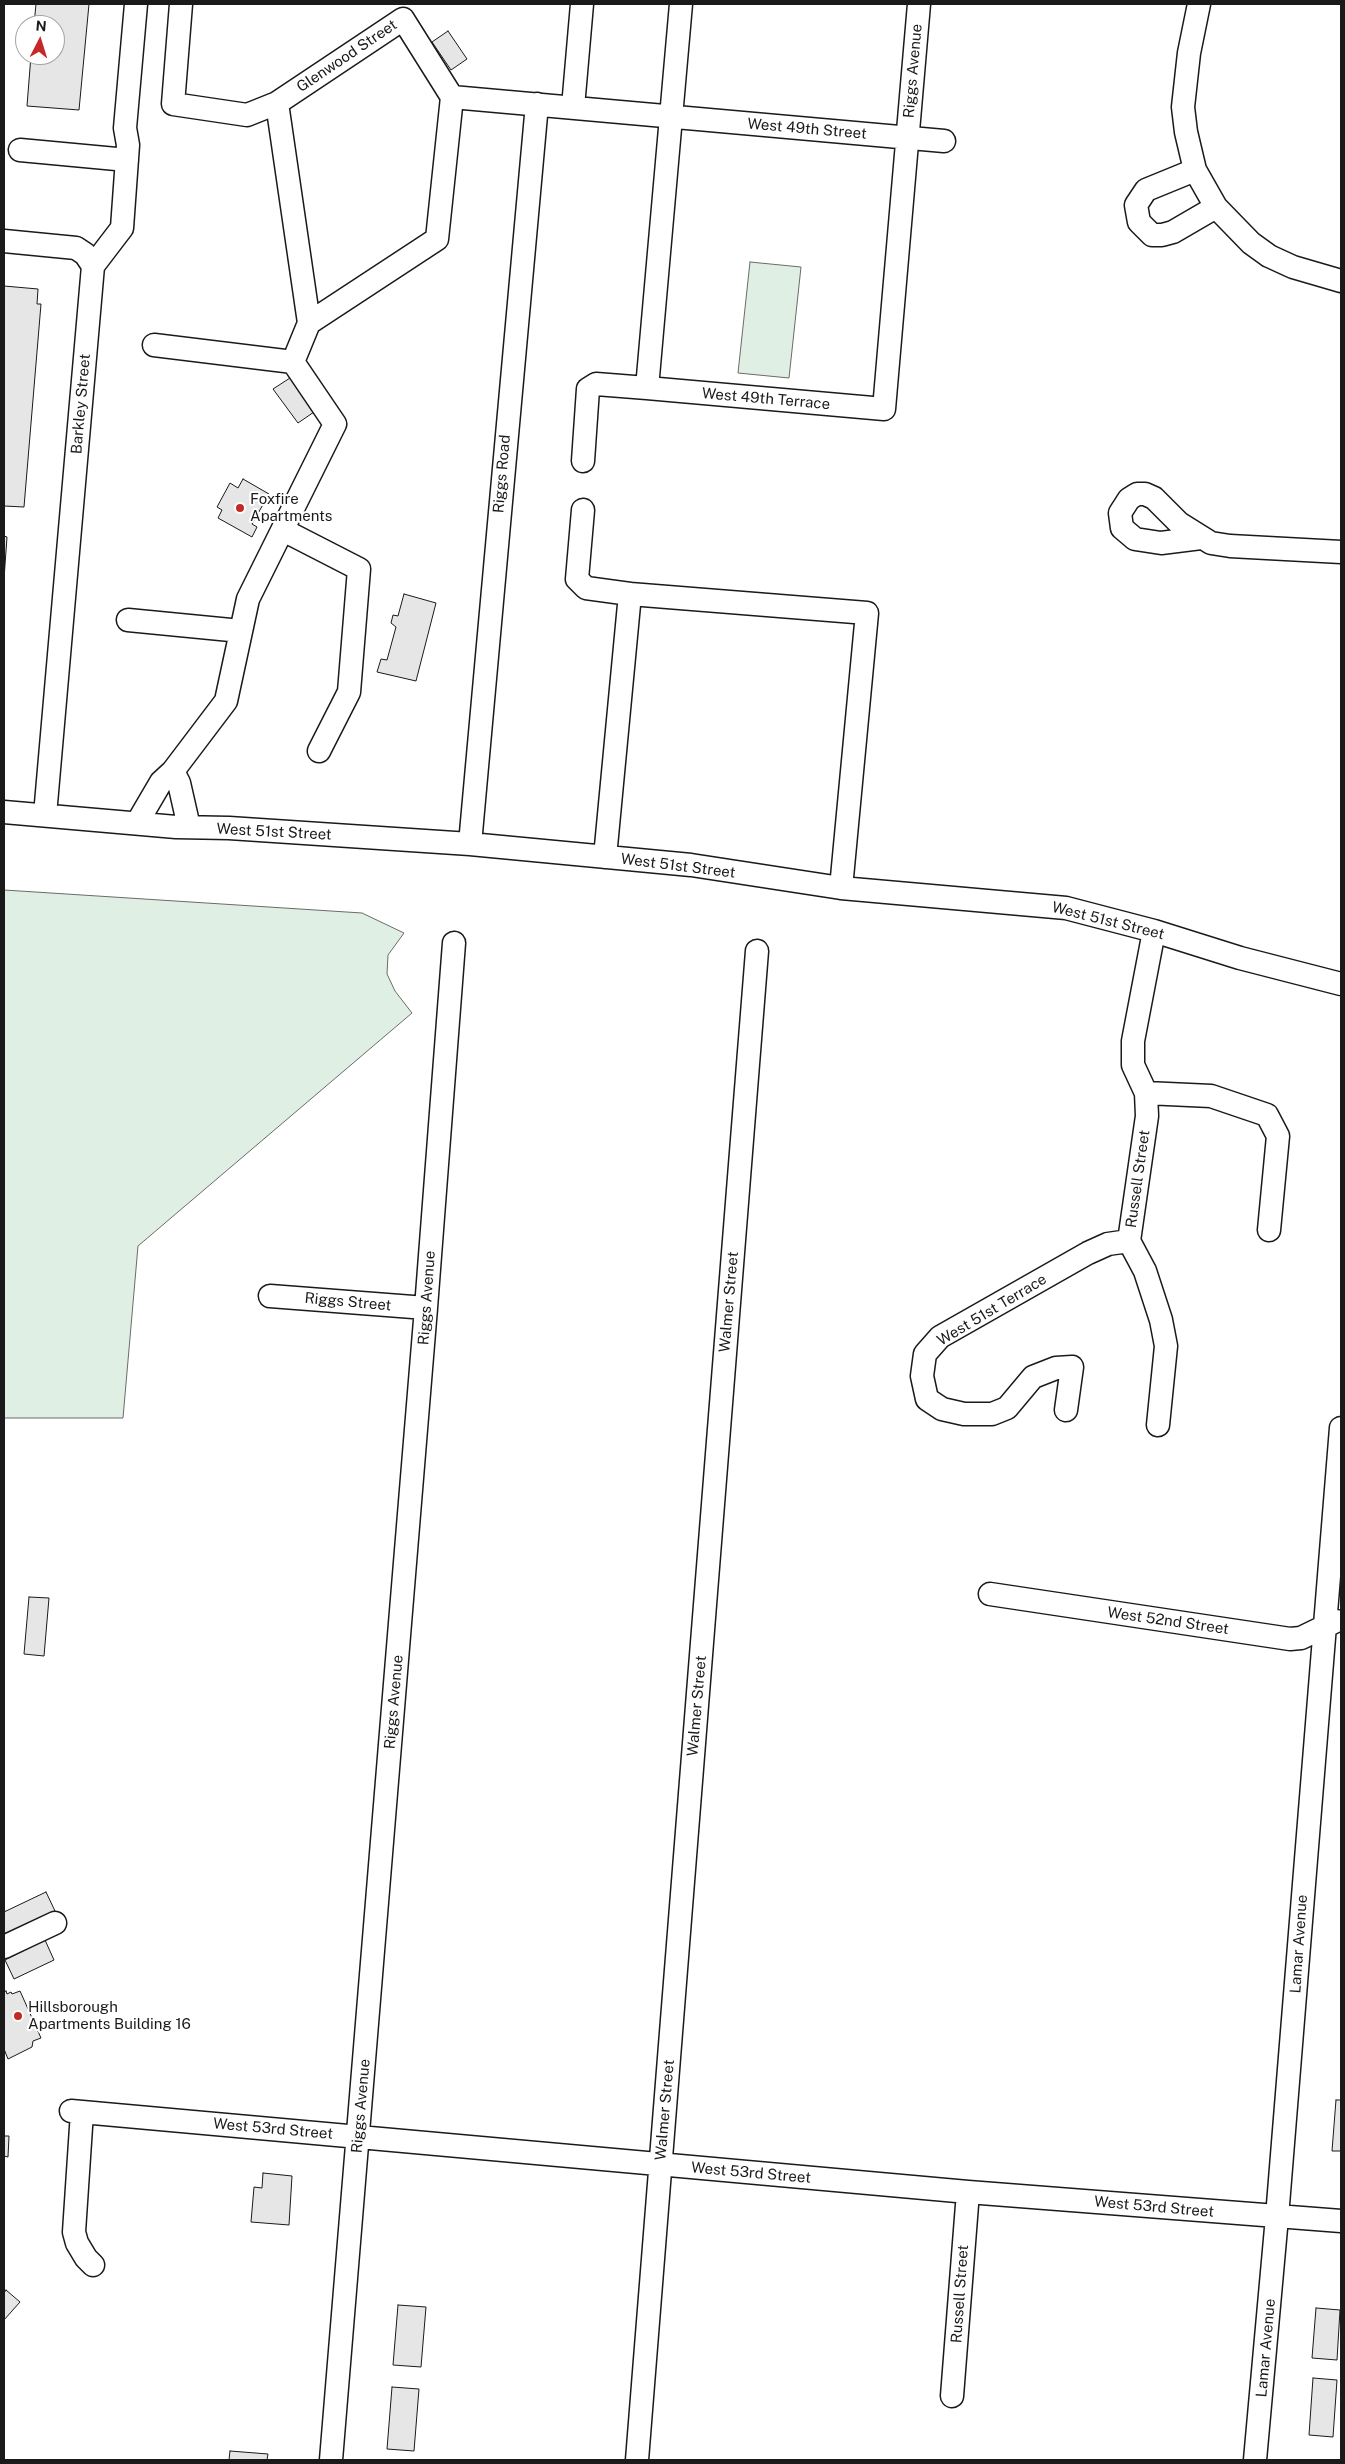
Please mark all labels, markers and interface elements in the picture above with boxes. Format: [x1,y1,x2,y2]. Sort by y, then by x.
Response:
north arrow [15,15,65,65]
street label: Glenwood Street [293,16,401,96]
text: N [35,18,47,34]
street label: Riggs Avenue [900,23,926,119]
street label: West 49th Street [747,115,867,143]
street label: Barkley Street [68,353,94,455]
street label: West 49th Terrace [701,384,831,414]
street label: Riggs Road [490,434,514,514]
place label: Foxfire Apartments [250,490,332,525]
marker: Foxfire Apartments [234,502,246,514]
street label: West 51st Street [216,820,332,844]
street label: West 51st Street [620,850,736,882]
street label: West 51st Street [1050,898,1166,944]
street label: Russell Street [1122,1129,1154,1229]
street label: Riggs Avenue [415,1250,439,1346]
street label: Walmer Street [716,1251,742,1353]
street label: West 51st Terrace [934,1270,1050,1350]
street label: Riggs Street [304,1289,392,1315]
street label: West 52nd Street [1106,1604,1230,1638]
street label: Riggs Avenue [381,1654,407,1750]
street label: Walmer Street [684,1655,710,1757]
street label: Lamar Avenue [1287,1894,1311,1994]
place label: Hillsborough Apartments Building 16 [28,1998,191,2033]
marker: Hillsborough Apartments Building 16 [12,2010,24,2022]
street label: Riggs Avenue [348,2058,374,2154]
street label: Walmer Street [652,2059,678,2161]
street label: West 53rd Street [212,2115,334,2143]
street label: West 53rd Street [690,2159,812,2187]
street label: West 53rd Street [1093,2193,1215,2221]
street label: Russell Street [948,2244,972,2344]
street label: Lamar Avenue [1253,2298,1279,2398]

